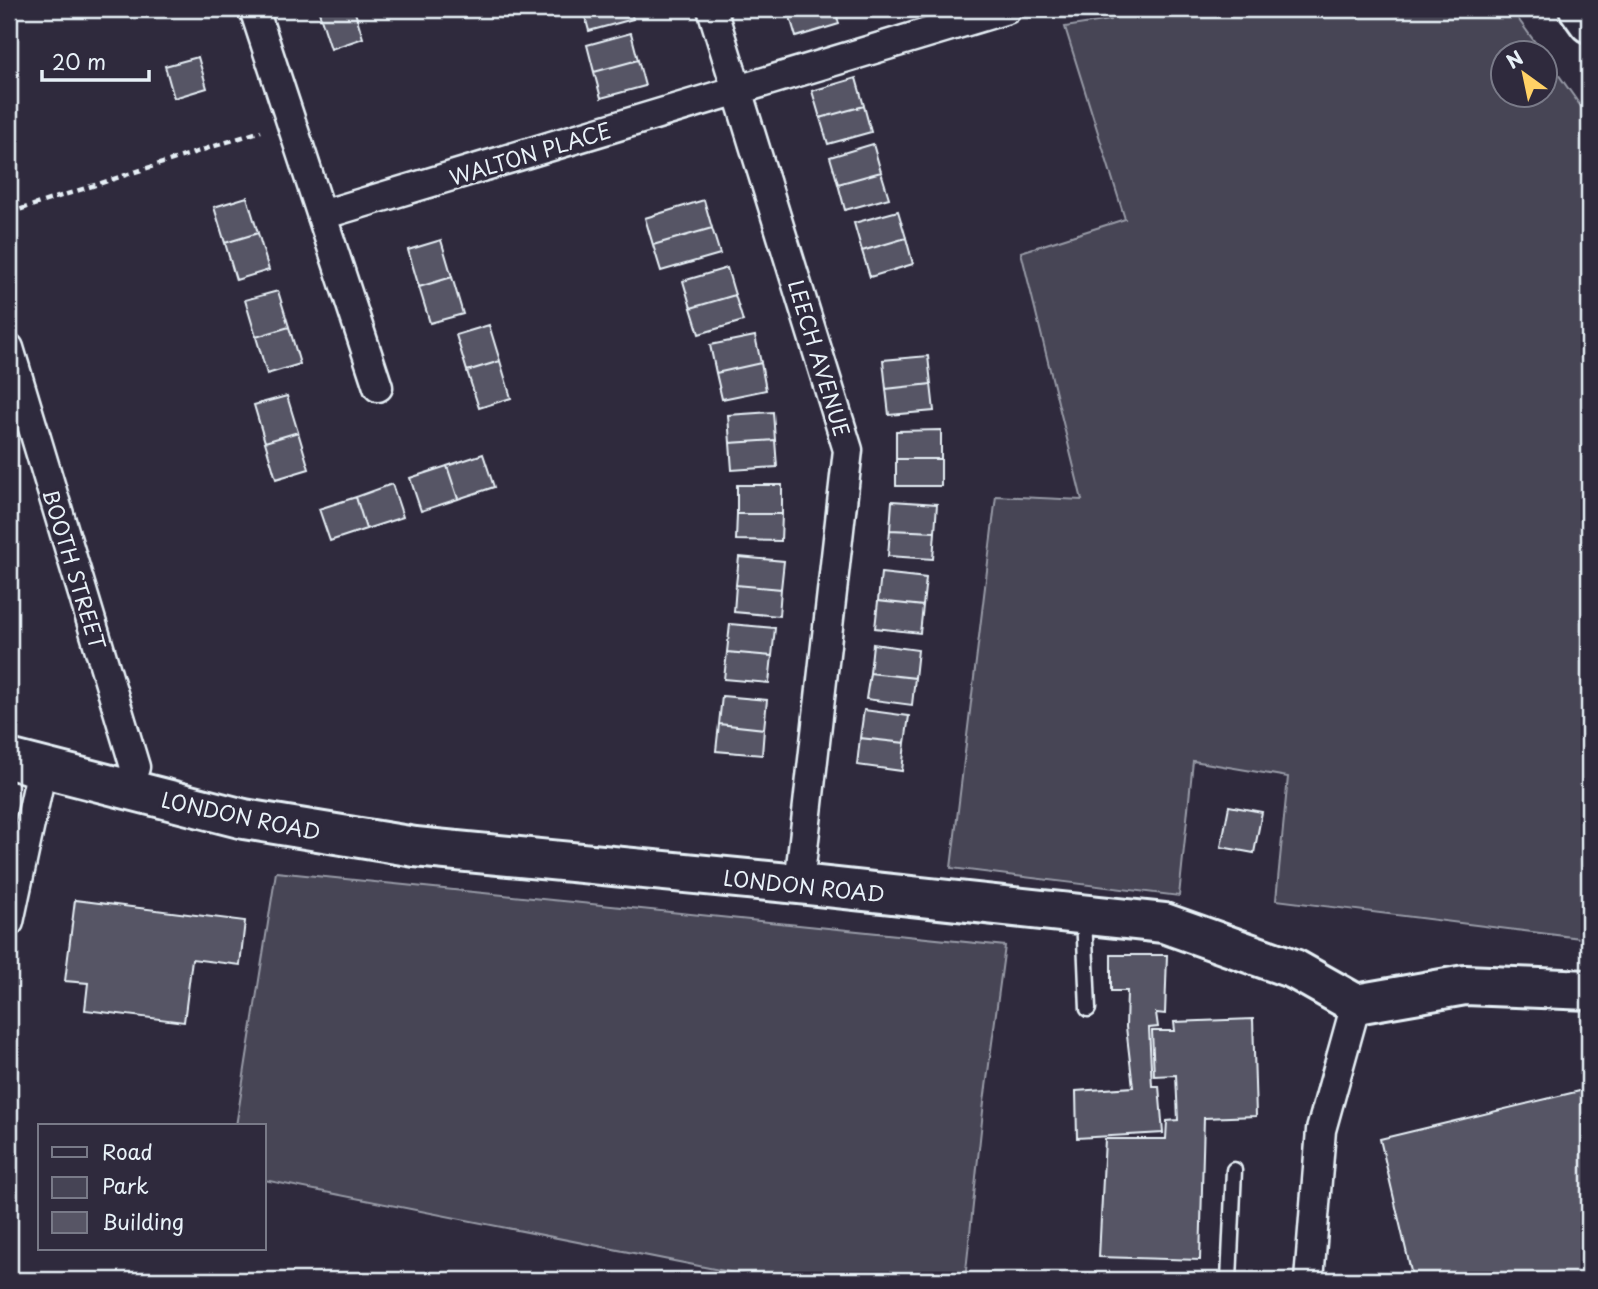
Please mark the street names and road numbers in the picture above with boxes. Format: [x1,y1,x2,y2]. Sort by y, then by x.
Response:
street label: WALTON PLACE [445,113,615,193]
street label: LEECH AVENUE [781,276,859,440]
street label: BOOTH STREET [35,485,115,654]
street label: LONDON ROAD [158,783,324,847]
street label: LONDON ROAD [722,861,886,909]

